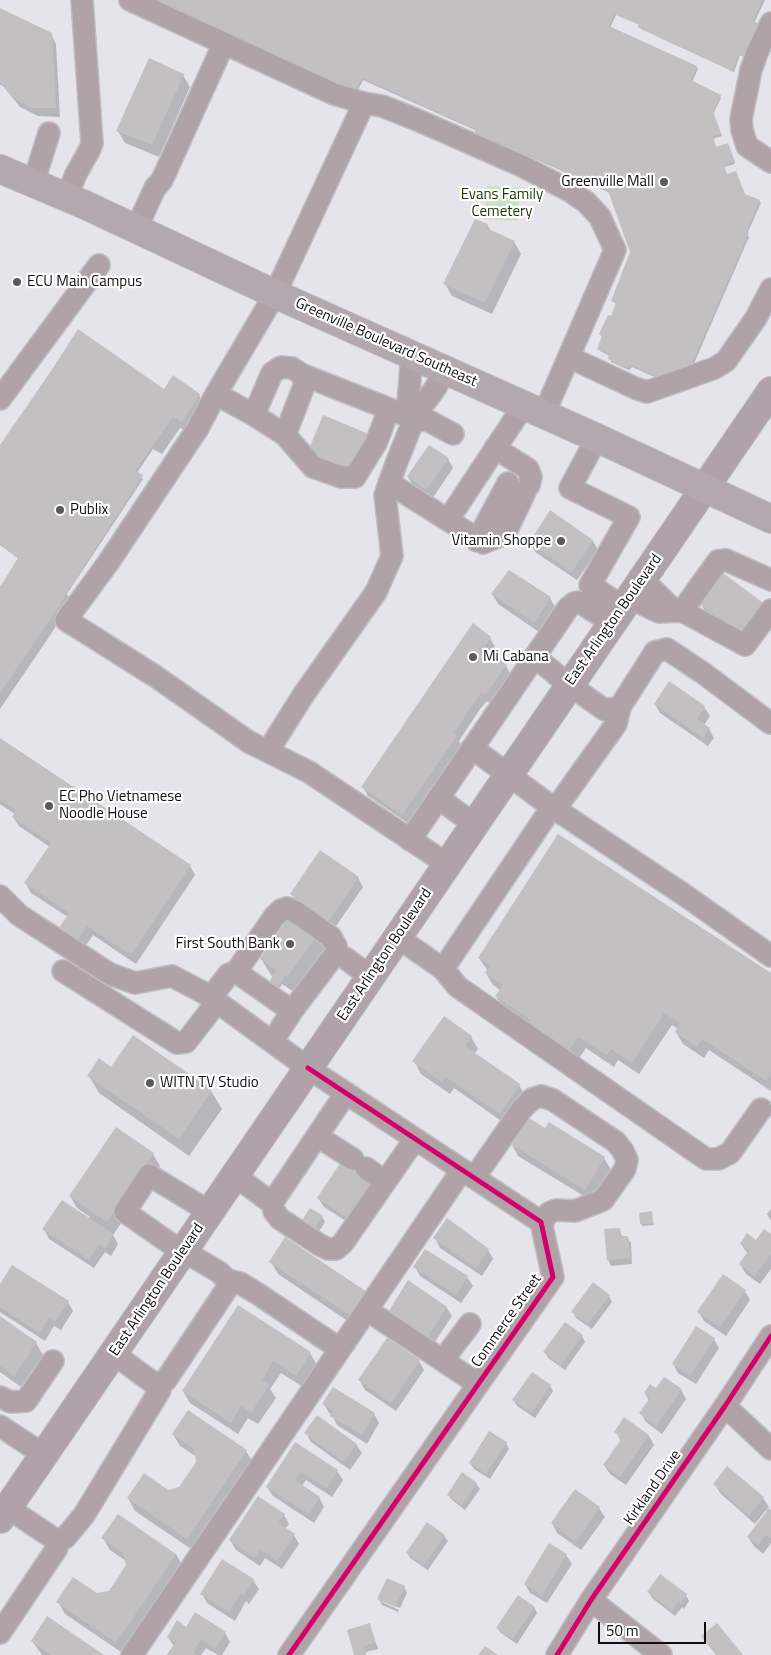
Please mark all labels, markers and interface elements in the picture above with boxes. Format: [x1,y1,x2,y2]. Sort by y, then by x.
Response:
place label: Greenville Mall [561,173,654,191]
marker: Greenville Mall [658,176,670,188]
park label: Evans Family Cemetery [461,186,543,221]
place label: ECU Main Campus [27,273,142,291]
marker: ECU Main Campus [11,276,23,288]
street label: Greenville Boulevard Southeast [292,295,480,391]
place label: Publix [70,501,108,519]
marker: Publix [54,504,66,516]
place label: Vitamin Shoppe [452,532,551,550]
marker: Vitamin Shoppe [555,535,567,547]
street label: East Arlington Boulevard [562,551,666,689]
place label: Mi Cabana [483,648,549,666]
marker: Mi Cabana [467,651,479,663]
place label: EC Pho Vietnamese Noodle House [59,788,182,823]
marker: EC Pho Vietnamese Noodle House [43,800,55,812]
street label: East Arlington Boulevard [334,885,436,1025]
place label: First South Bank [175,935,280,953]
marker: First South Bank [284,938,296,950]
place label: WITN TV Studio [160,1074,259,1092]
marker: WITN TV Studio [144,1077,156,1089]
street label: East Arlington Boulevard [106,1220,208,1360]
street label: Commerce Street [468,1271,546,1371]
street label: Kirkland Drive [621,1447,685,1529]
scale bar [601,1612,708,1644]
text: 50 m [606,1619,639,1642]

